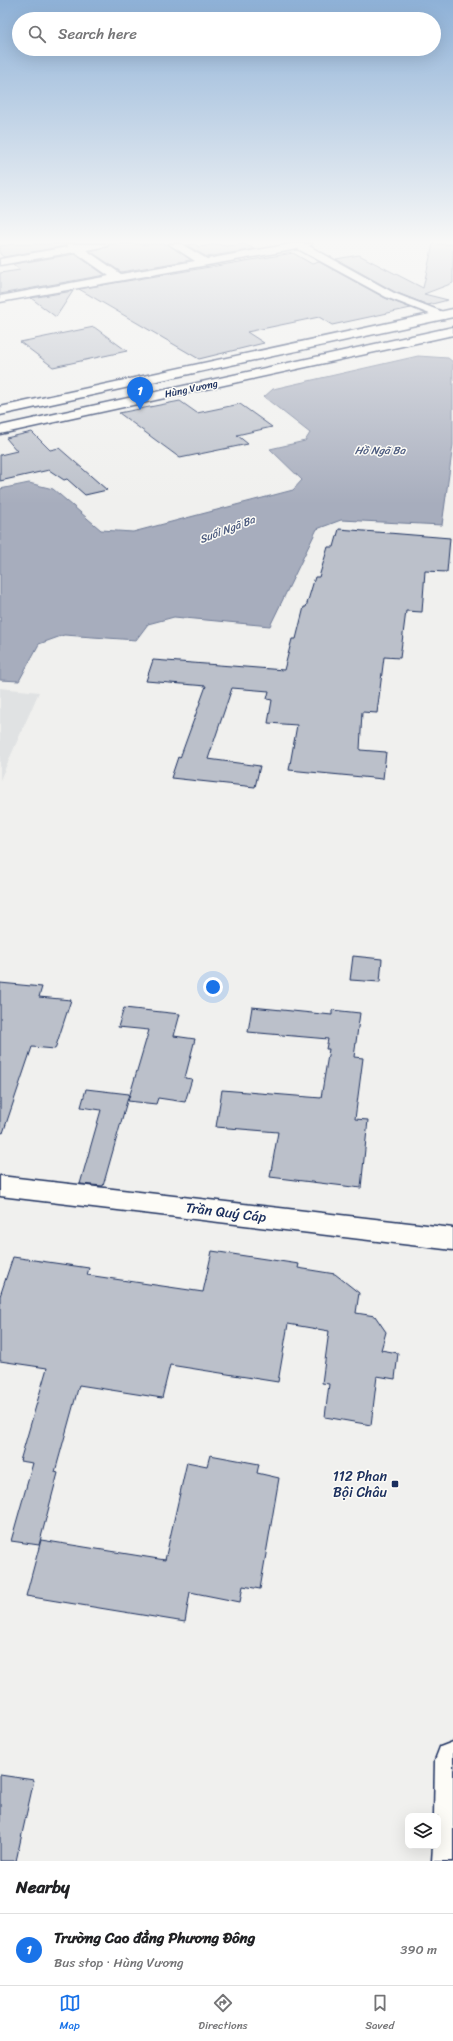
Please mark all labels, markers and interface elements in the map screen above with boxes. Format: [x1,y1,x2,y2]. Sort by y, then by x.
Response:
search box [12,12,441,56]
text: Search here [58,21,137,47]
icon: search [26,23,48,45]
street label: Hùng Vương [163,375,219,403]
pin: 1 [127,377,153,410]
water label: Hồ Ngã Ba [355,441,407,460]
water label: Suối Ngã Ba [197,510,259,549]
your location [203,977,223,997]
street label: Trần Quý Cáp [184,1195,268,1230]
place label: 112 Phan Bội Châu [333,1464,387,1505]
marker: 112 Phan Bội Châu [390,1479,400,1489]
map controls [405,1813,441,1849]
button: layers [405,1813,441,1849]
text: Nearby [16,1872,70,1902]
text: Trường Cao đẳng Phương Đông [54,1925,255,1951]
text: 1 [26,1938,32,1961]
text: 390 m [400,1938,437,1961]
text: Bus stop · Hùng Vương [54,1951,184,1974]
tab: Map [59,1992,81,2035]
tab: Directions [198,1992,248,2035]
tab: Saved [365,1992,394,2035]

